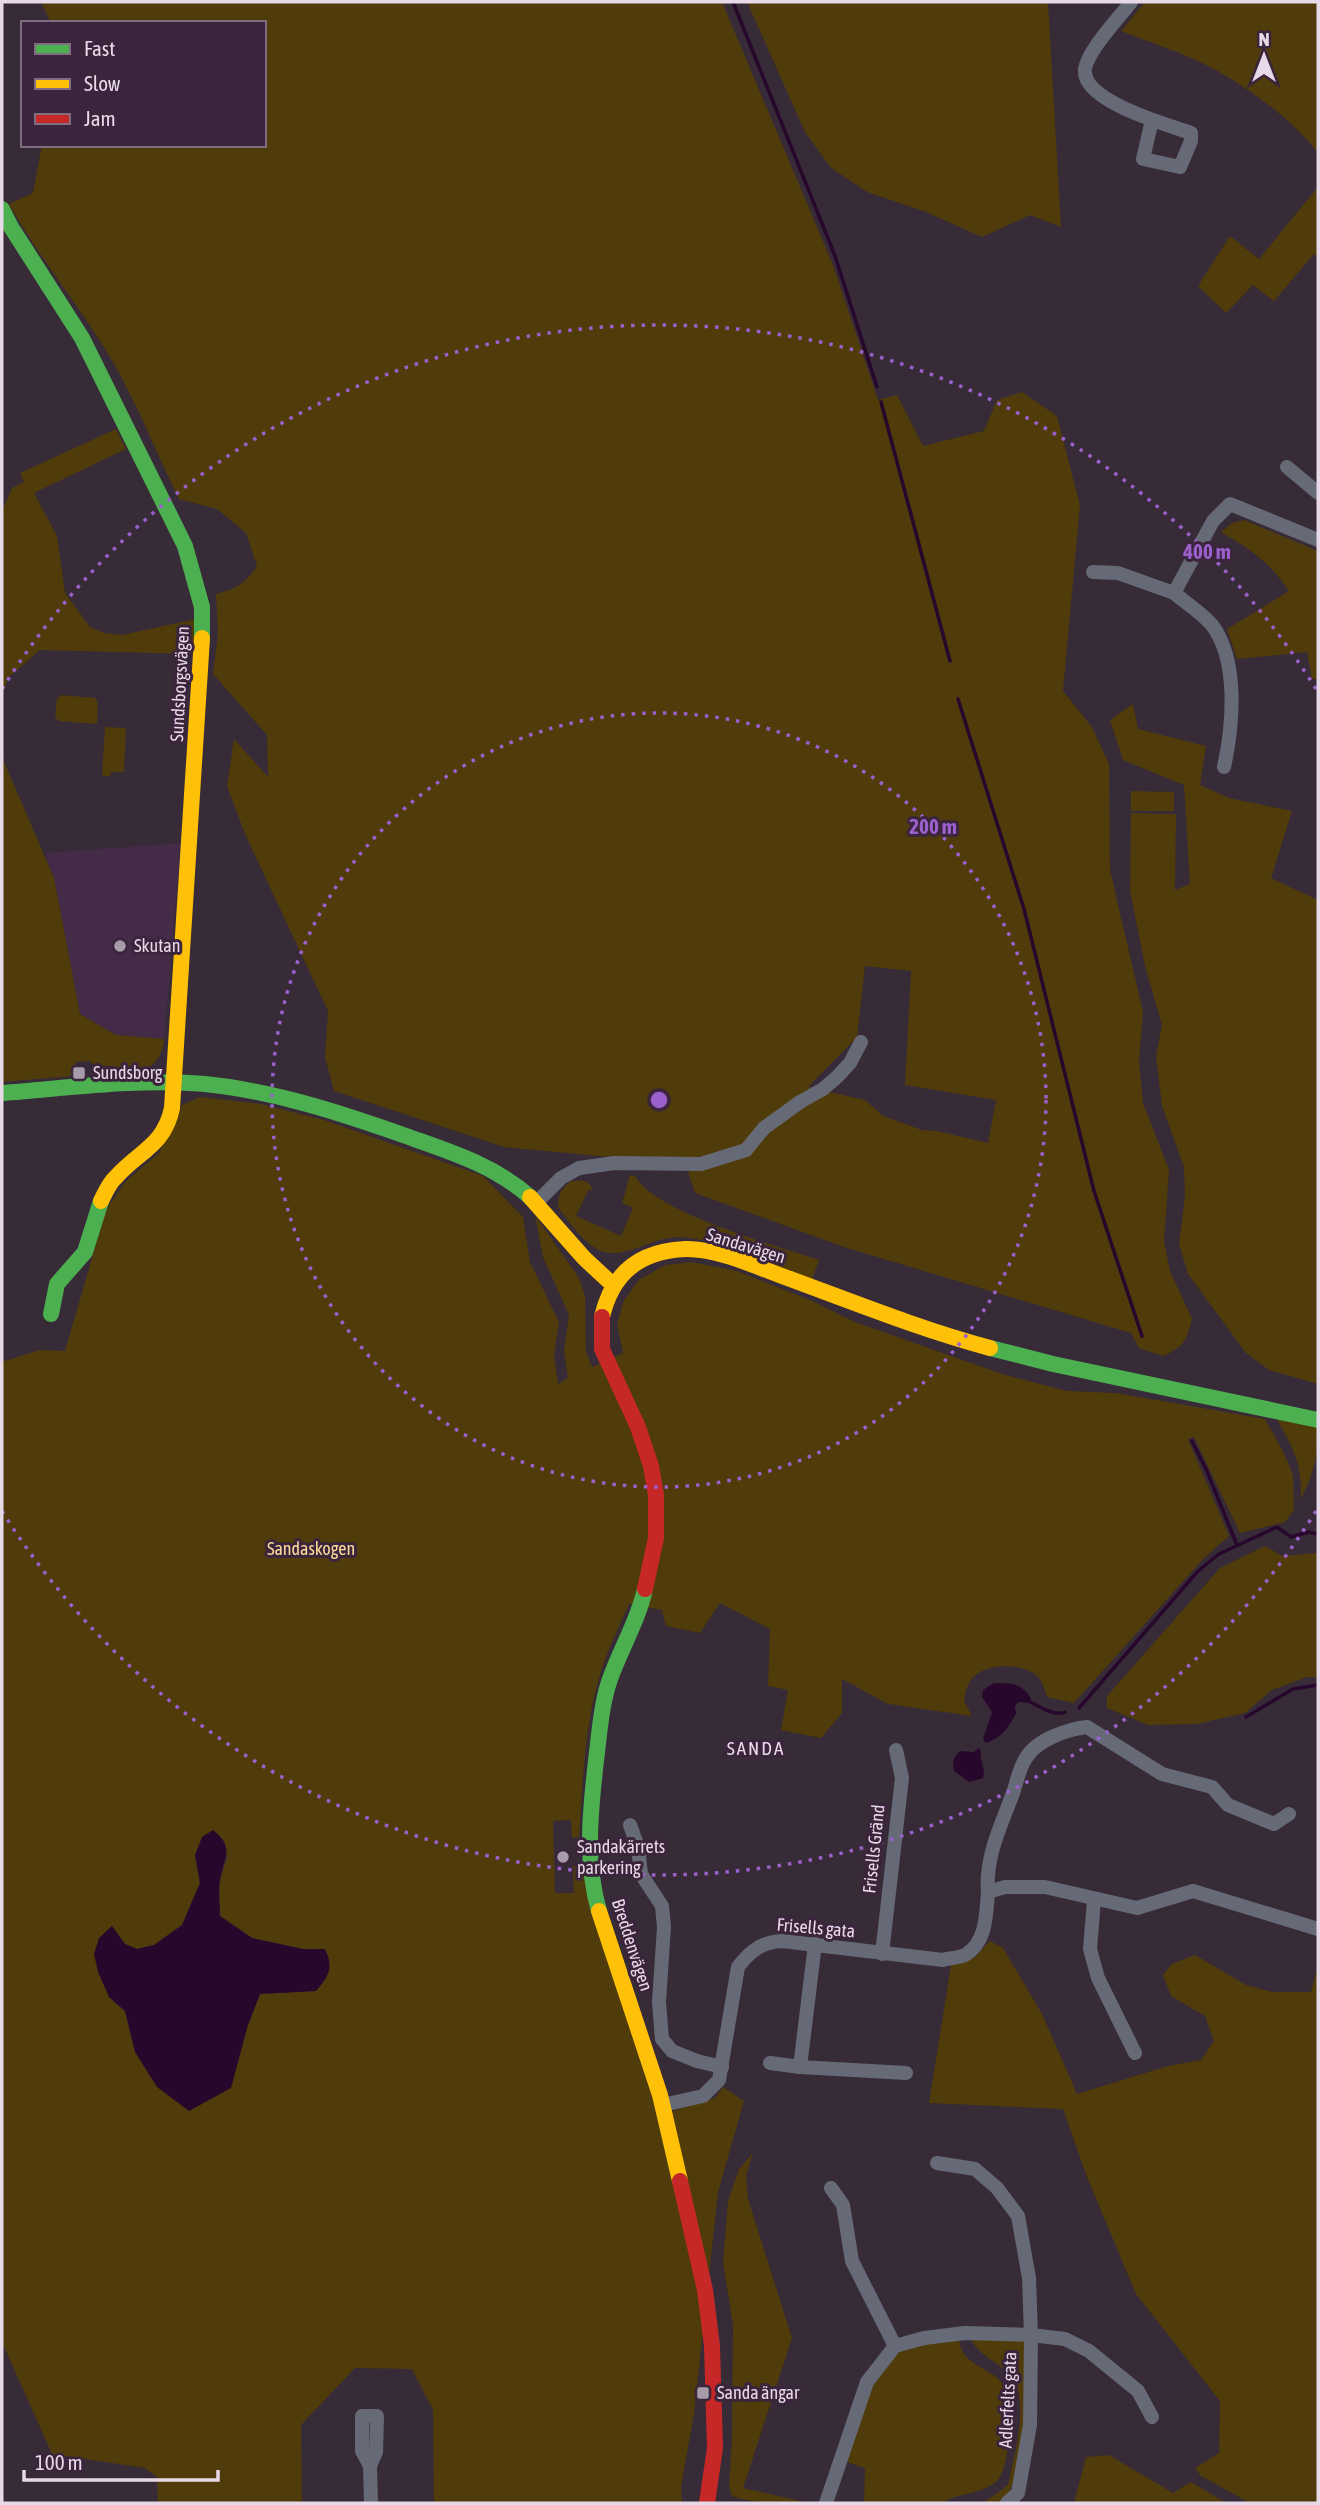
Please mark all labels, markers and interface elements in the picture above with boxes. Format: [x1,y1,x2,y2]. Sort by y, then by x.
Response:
legend [21,21,266,147]
north arrow [1229,21,1299,91]
text: N [1258,28,1270,50]
text: Fast [84,36,115,60]
text: Slow [84,71,121,95]
text: Jam [84,106,116,130]
text: 400 m [1182,539,1231,563]
street label: Sundsborgsvägen [166,626,193,742]
text: 200 m [909,814,957,838]
place label: Skutan [134,935,180,956]
marker: Skutan [112,938,128,954]
place label: Sundsborg [93,1062,163,1083]
marker: Sundsborg [71,1065,87,1081]
centre of rings [647,1088,671,1112]
street label: Sandavägen [704,1224,788,1267]
park label: Sandaskogen [267,1538,355,1559]
district label: SANDA [727,1737,785,1759]
street label: Frisells Gränd [858,1803,889,1894]
place label: Sandakärrets parkering [577,1836,665,1878]
marker: Sandakärrets parkering [555,1849,571,1865]
street label: Breddenvägen [608,1896,657,1994]
street label: Frisells gata [776,1914,856,1941]
street label: Adlerfelts gata [994,2351,1021,2449]
place label: Sanda ängar [717,2382,800,2403]
marker: Sanda ängar [695,2385,711,2401]
scale bar [24,2438,219,2482]
text: 100 m [35,2450,83,2474]

